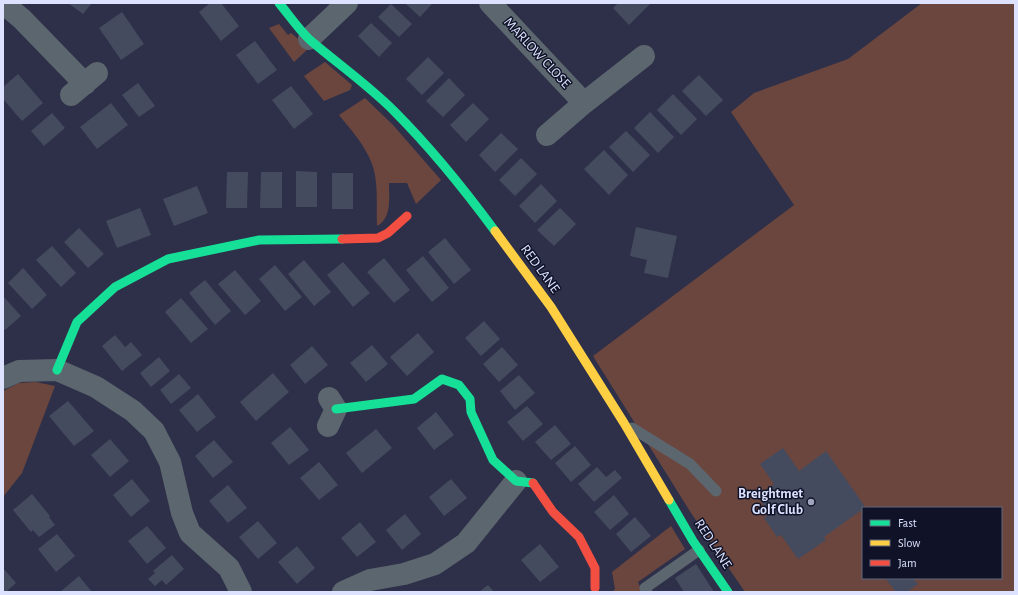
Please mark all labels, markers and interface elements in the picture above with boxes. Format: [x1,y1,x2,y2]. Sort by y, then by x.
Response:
street label: MARLOW CLOSE [501,15,573,91]
street label: RED LANE [518,242,562,296]
place label: Breightmet Golf Club [738,487,803,517]
marker: Breightmet Golf Club [806,497,816,507]
legend [862,507,1002,579]
street label: RED LANE [692,517,734,572]
text: Fast [898,517,917,529]
text: Slow [898,537,920,549]
text: Jam [898,557,917,569]

